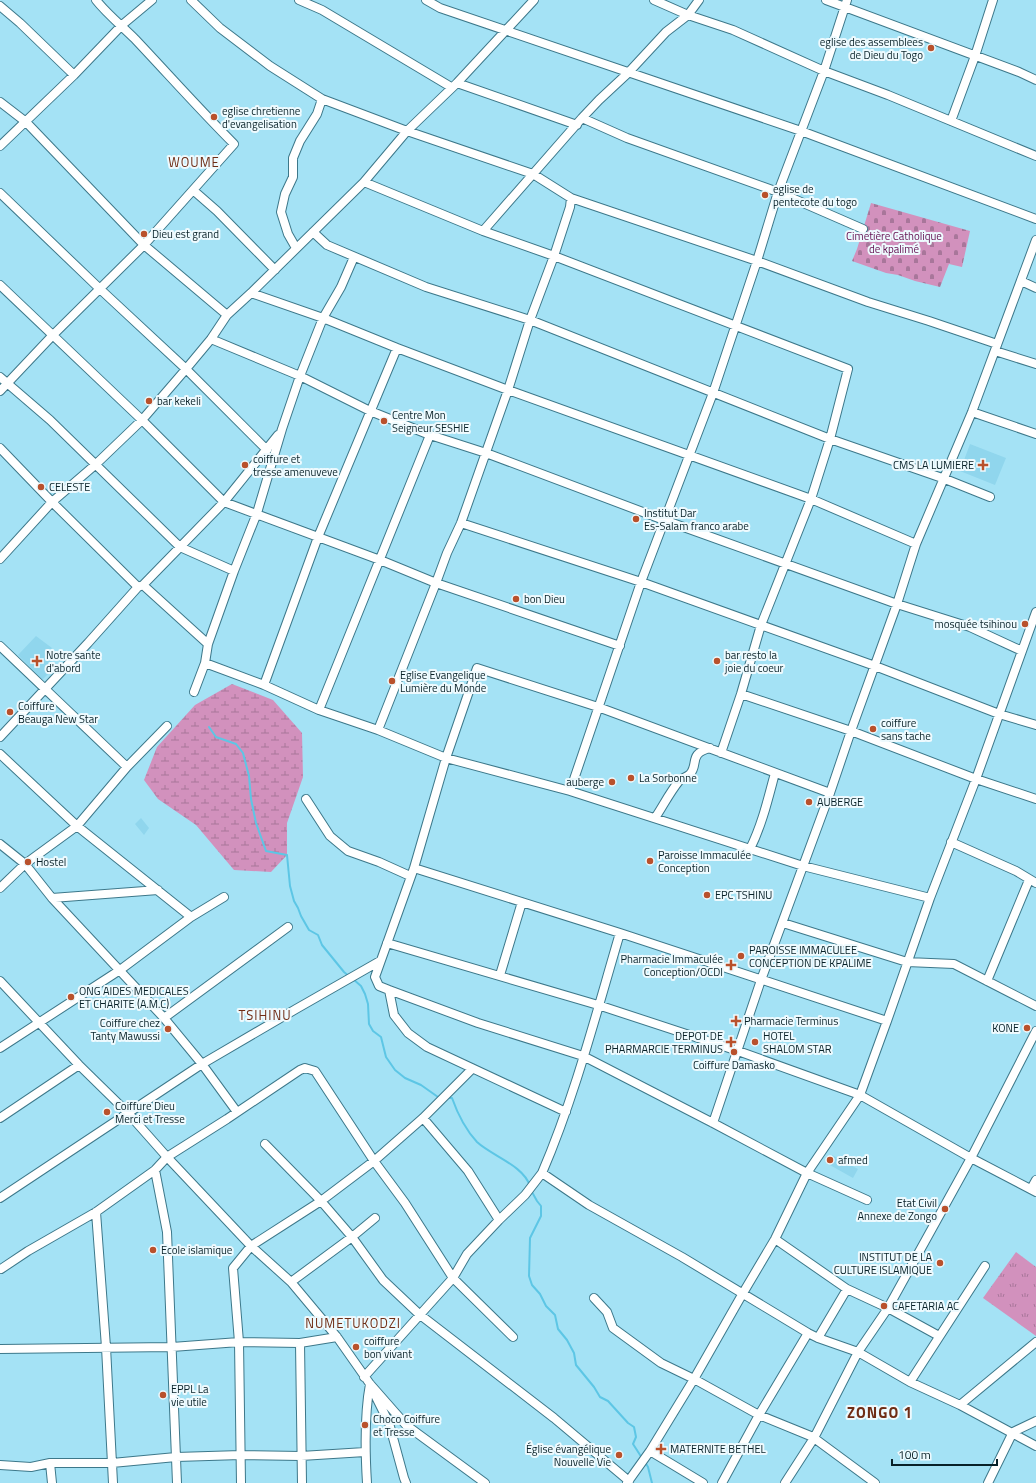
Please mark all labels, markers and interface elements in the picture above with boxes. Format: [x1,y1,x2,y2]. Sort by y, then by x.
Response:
place label: eglise des assemblees de Dieu du Togo [820,34,923,63]
marker: eglise des assemblees de Dieu du Togo [926,43,936,53]
place label: eglise chretienne d'evangelisation [222,103,301,132]
marker: eglise chretienne d'evangelisation [209,112,219,122]
district label: WOUME [168,152,220,172]
place label: eglise de pentecote du togo [773,181,857,210]
marker: eglise de pentecote du togo [760,190,770,200]
place label: Dieu est grand [152,226,219,242]
park label: Cimetière Catholique de kpalimé [846,228,942,257]
marker: Dieu est grand [139,229,149,239]
place label: bar kekeli [157,393,201,409]
marker: bar kekeli [144,396,154,406]
place label: Centre Mon Seigneur SESHIE [392,407,469,436]
marker: Centre Mon Seigneur SESHIE [379,416,389,426]
place label: coiffure et tresse amenuveve [253,451,338,480]
place label: CMS LA LUMIERE [893,457,974,473]
marker: CMS LA LUMIERE [977,459,989,471]
marker: coiffure et tresse amenuveve [240,460,250,470]
place label: CELESTE [49,479,90,495]
marker: CELESTE [36,482,46,492]
place label: Institut Dar Es-Salam franco arabe [644,505,749,534]
marker: Institut Dar Es-Salam franco arabe [631,514,641,524]
place label: bon Dieu [524,591,565,607]
marker: bon Dieu [511,594,521,604]
place label: mosquée tsihinou [934,616,1017,632]
marker: mosquée tsihinou [1020,619,1030,629]
place label: Notre sante d'abord [46,647,101,676]
place label: bar resto la joie du coeur [724,647,784,676]
marker: Notre sante d'abord [31,655,43,667]
marker: bar resto la joie du coeur [712,656,722,666]
place label: Eglise Evangelique Lumière du Monde [400,667,487,696]
marker: Eglise Evangelique Lumière du Monde [387,676,397,686]
place label: Coiffure Beauga New Star [18,698,98,727]
marker: Coiffure Beauga New Star [5,707,15,717]
place label: coiffure sans tache [881,715,931,744]
marker: coiffure sans tache [868,724,878,734]
place label: La Sorbonne [639,770,697,786]
marker: La Sorbonne [626,773,636,783]
place label: auberge [566,774,604,790]
marker: auberge [607,777,617,787]
place label: AUBERGE [817,794,863,810]
marker: AUBERGE [804,797,814,807]
place label: Paroisse Immaculée Conception [658,847,751,876]
place label: Hostel [36,854,66,870]
marker: Paroisse Immaculée Conception [645,856,655,866]
marker: Hostel [23,857,33,867]
place label: EPC TSHINU [715,887,772,903]
marker: EPC TSHINU [702,890,712,900]
place label: PAROISSE IMMACULEE CONCEPTION DE KPALIME [749,942,872,971]
place label: Pharmacie Immaculée Conception/OCDI [620,951,723,980]
marker: PAROISSE IMMACULEE CONCEPTION DE KPALIME [736,951,746,961]
marker: Pharmacie Immaculée Conception/OCDI [726,960,736,970]
place label: ONG AIDES MEDICALES ET CHARITE (A.M.C) [79,983,189,1012]
marker: ONG AIDES MEDICALES ET CHARITE (A.M.C) [66,992,76,1002]
district label: TSIHINU [238,1005,292,1025]
place label: Pharmacie Terminus [744,1013,838,1029]
place label: Coiffure chez Tanty Mawussi [91,1015,160,1044]
marker: Pharmacie Terminus [731,1016,741,1026]
place label: KONE [992,1020,1019,1036]
marker: KONE [1022,1023,1032,1033]
marker: Coiffure chez Tanty Mawussi [163,1024,173,1034]
place label: DEPOT DE PHARMARCIE TERMINUS [605,1028,723,1057]
place label: HOTEL SHALOM STAR [763,1028,832,1057]
marker: DEPOT DE PHARMARCIE TERMINUS [726,1037,736,1047]
marker: HOTEL SHALOM STAR [750,1037,760,1047]
marker: Coiffure Damasko [729,1047,739,1057]
place label: Coiffure Damasko [693,1057,775,1073]
place label: Coiffure Dieu Merci et Tresse [115,1098,185,1127]
marker: Coiffure Dieu Merci et Tresse [102,1107,112,1117]
place label: afmed [838,1152,868,1168]
marker: afmed [825,1155,835,1165]
place label: Etat Civil Annexe de Zongo [858,1195,937,1224]
marker: Etat Civil Annexe de Zongo [940,1204,950,1214]
place label: Ecole islamique [161,1242,233,1258]
marker: Ecole islamique [148,1245,158,1255]
place label: INSTITUT DE LA CULTURE ISLAMIQUE [834,1249,932,1278]
marker: INSTITUT DE LA CULTURE ISLAMIQUE [935,1258,945,1268]
place label: CAFETARIA AC [892,1298,959,1314]
marker: CAFETARIA AC [879,1301,889,1311]
district label: NUMETUKODZI [305,1313,401,1333]
place label: coiffure bon vivant [364,1333,412,1362]
marker: coiffure bon vivant [351,1342,361,1352]
place label: EPPL La vie utile [171,1381,209,1410]
marker: EPPL La vie utile [158,1390,168,1400]
district label: ZONGO 1 [847,1401,913,1424]
place label: Choco Coiffure et Tresse [373,1411,441,1440]
marker: Choco Coiffure et Tresse [360,1420,370,1430]
place label: Église évangélique Nouvelle Vie [526,1441,611,1470]
place label: MATERNITE BETHEL [670,1441,767,1457]
scale bar [892,1441,997,1467]
marker: MATERNITE BETHEL [655,1443,667,1455]
text: 100 m [898,1445,931,1464]
marker: Église évangélique Nouvelle Vie [614,1450,624,1460]

